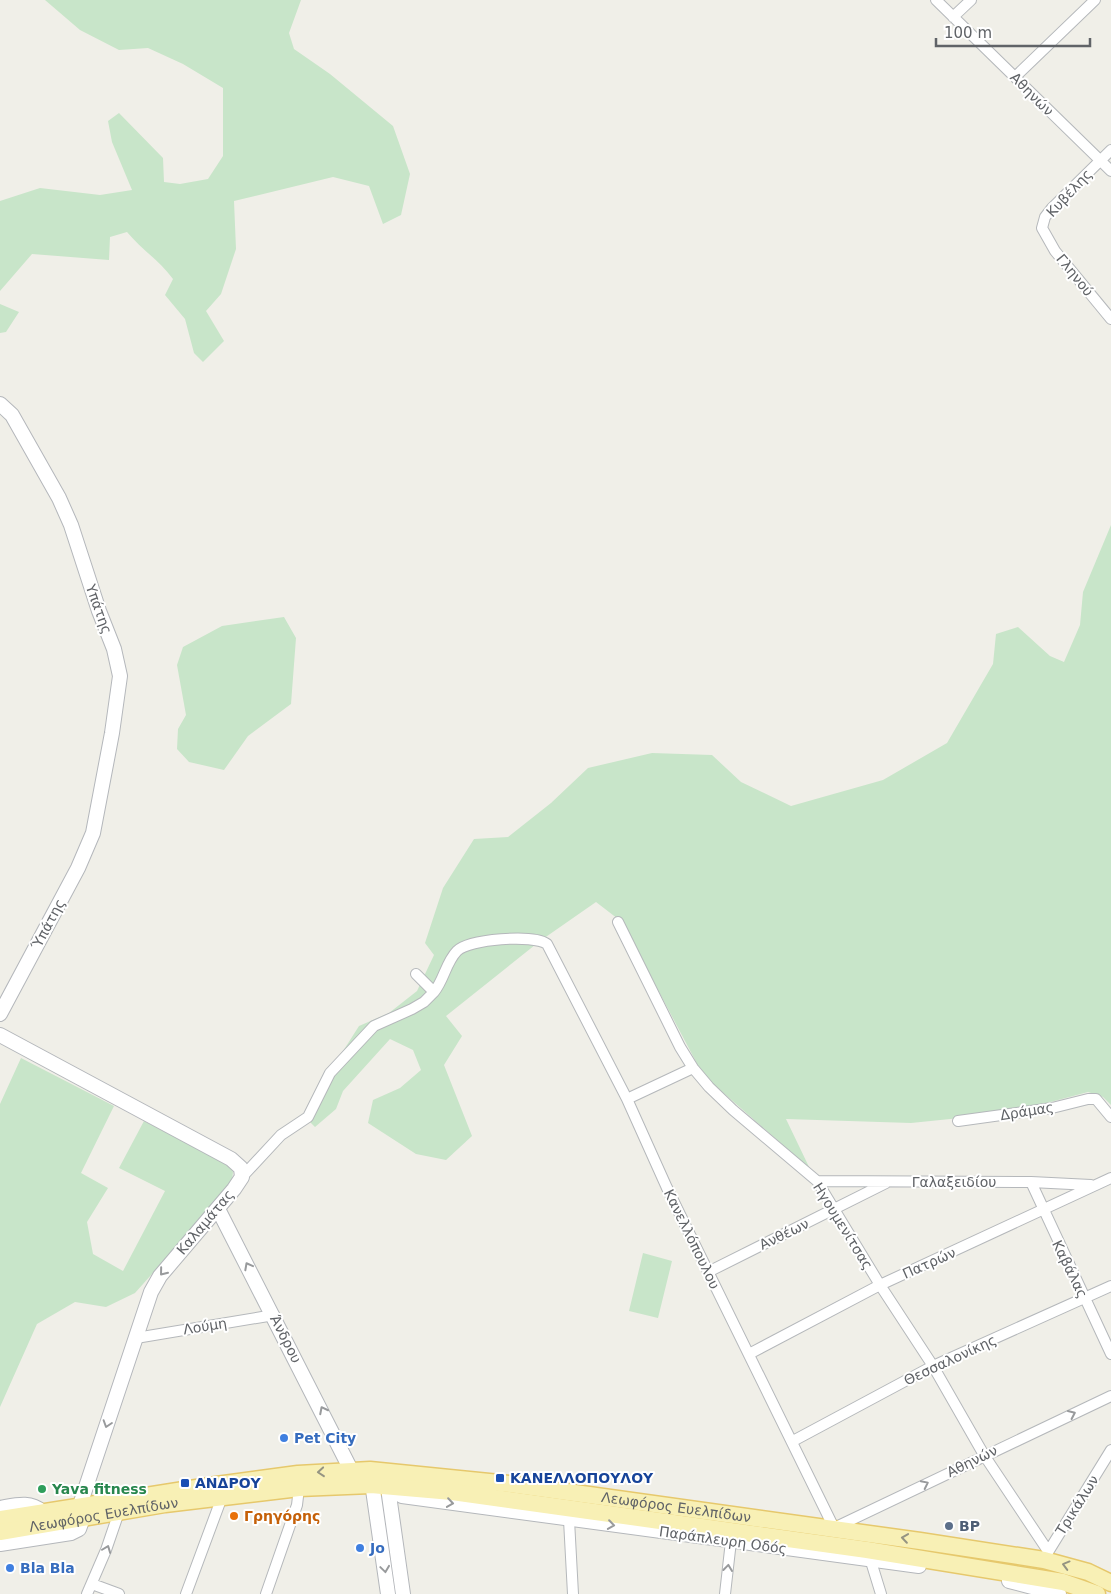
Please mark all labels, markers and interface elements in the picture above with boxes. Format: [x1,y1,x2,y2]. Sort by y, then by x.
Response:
scale bar [936,15,1090,47]
text: 100 m [944,24,992,42]
street label: Αθηνών [1007,69,1057,119]
street label: Κυβέλης [1043,166,1095,220]
street label: Γληνού [1053,251,1097,299]
street label: Υπάτης [82,581,115,636]
street label: Ύπάτης [28,896,68,953]
street label: Δράμας [999,1099,1055,1123]
street label: Γαλαξειδίου [912,1174,996,1190]
street label: Ηγουμενίτσας [810,1180,876,1272]
street label: Καλαμάτας [173,1186,237,1258]
street label: Κανελλόπουλου [661,1187,723,1291]
street label: Ανθέων [757,1215,812,1253]
street label: Καβάλας [1049,1237,1091,1301]
street label: Πατρών [900,1244,958,1282]
one-way arrow [244,1262,254,1271]
one-way arrow [160,1267,169,1276]
street label: Άνδρου [267,1312,305,1366]
street label: Λούμη [182,1315,228,1337]
street label: Θεσσαλονίκης [901,1332,999,1388]
one-way arrow [319,1406,329,1415]
one-way arrow [1067,1410,1076,1420]
one-way arrow [103,1419,113,1428]
place label: Pet City [294,1430,356,1446]
marker: Pet City [278,1432,290,1444]
street label: Αθηνών [944,1442,1000,1480]
one-way arrow [317,1466,325,1477]
place label: ΚΑΝΕΛΛΟΠΟΥΛΟΥ [510,1470,654,1486]
marker: ΚΑΝΕΛΛΟΠΟΥΛΟΥ [494,1472,506,1484]
street label: Τρικάλων [1052,1472,1102,1539]
place label: ΑΝΔΡΟΥ [195,1475,262,1491]
marker: ΑΝΔΡΟΥ [179,1477,191,1489]
one-way arrow [920,1479,929,1490]
place label: Yava fitness [51,1481,147,1497]
marker: Yava fitness [36,1483,48,1495]
street label: Λεωφόρος Ευελπίδων [600,1489,752,1525]
street label: Λεωφόρος Ευελπίδων [28,1494,179,1535]
one-way arrow [447,1497,455,1508]
place label: Γρηγόρης [244,1508,320,1524]
marker: Γρηγόρης [228,1510,240,1522]
place label: BP [959,1518,980,1534]
one-way arrow [607,1520,616,1530]
marker: BP [943,1520,955,1532]
street label: Παράπλευρη Οδός [658,1523,788,1557]
one-way arrow [901,1534,910,1544]
place label: Jo [369,1540,385,1556]
marker: Jo [354,1542,366,1554]
one-way arrow [100,1545,111,1554]
place label: Bla Bla [20,1560,75,1576]
one-way arrow [1062,1561,1070,1571]
marker: Bla Bla [4,1562,16,1574]
one-way arrow [722,1563,733,1571]
one-way arrow [379,1566,390,1574]

